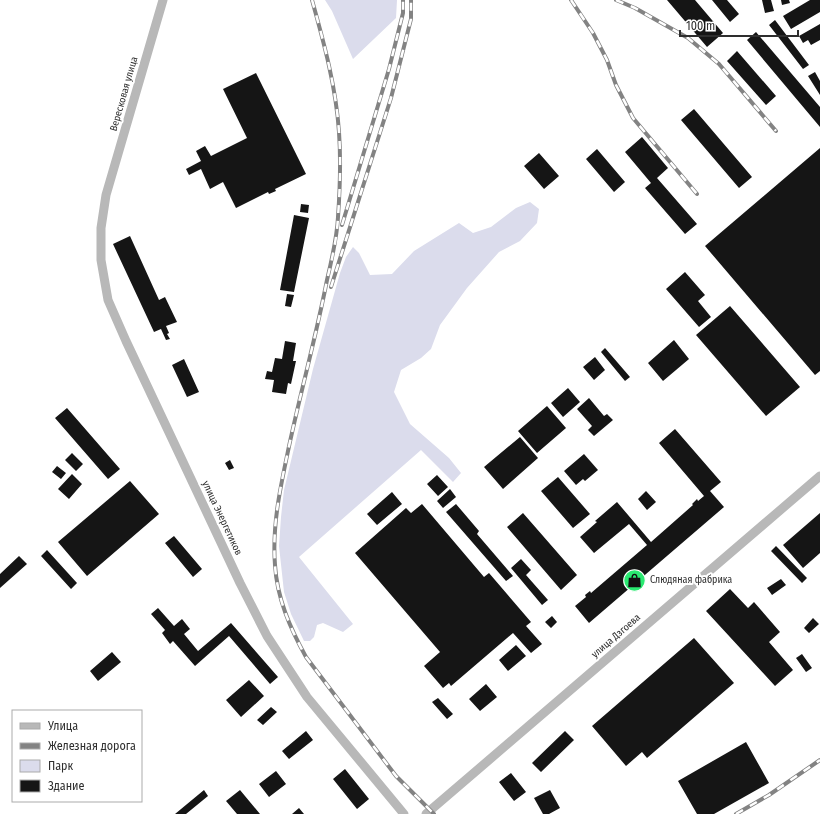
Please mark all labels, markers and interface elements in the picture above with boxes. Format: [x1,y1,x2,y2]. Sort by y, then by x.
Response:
scale bar [680,12,798,38]
text: 100 m [686,19,715,33]
street label: Вересковая улица [108,55,140,133]
street label: улица Энергетиков [200,479,244,557]
shop icon: Слюдяная фабрика [622,567,648,593]
place label: Слюдяная фабрика [650,574,732,586]
street label: улица Дзгоева [589,611,643,661]
legend [12,710,142,802]
text: Улица [47,719,78,733]
text: Железная дорога [48,739,136,753]
text: Парк [48,759,74,773]
text: Здание [48,779,84,793]

